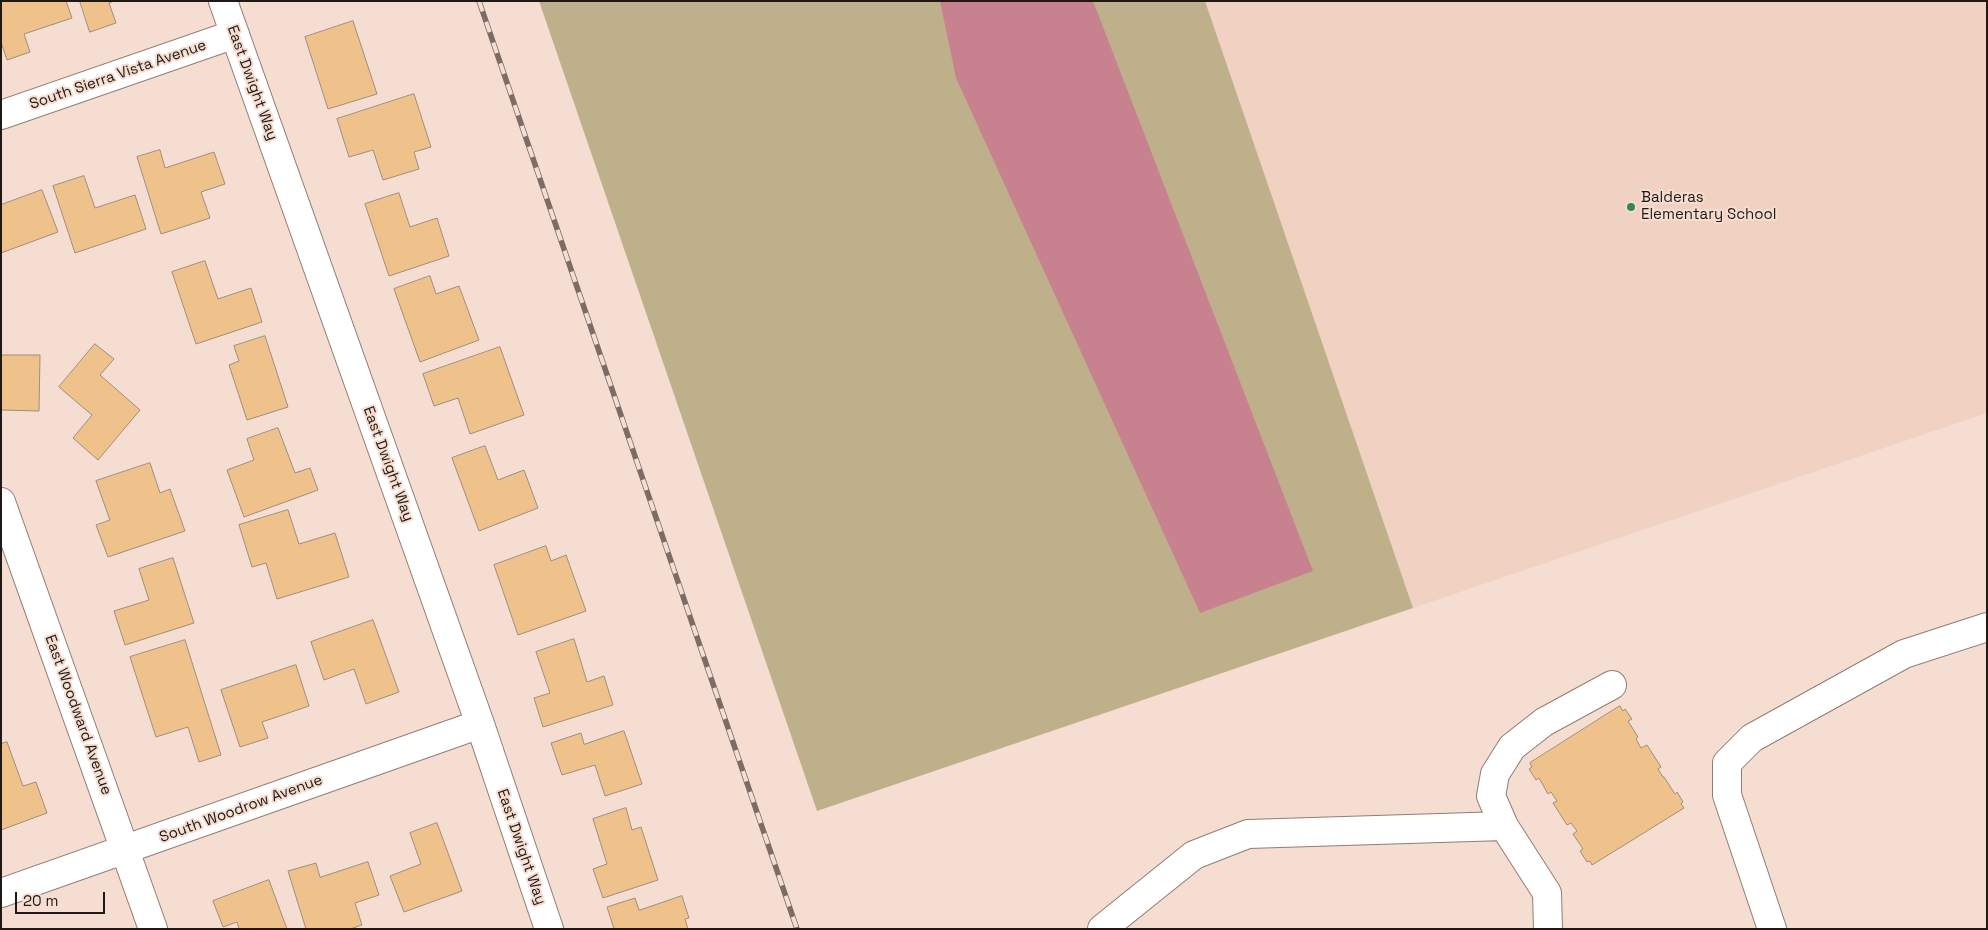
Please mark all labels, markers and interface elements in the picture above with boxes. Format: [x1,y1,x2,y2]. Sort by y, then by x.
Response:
street label: East Dwight Way [223,23,281,143]
street label: South Sierra Vista Avenue [27,36,209,114]
place label: Balderas Elementary School [1641,189,1777,224]
marker: Balderas Elementary School [1625,201,1637,213]
street label: East Dwight Way [359,404,417,524]
street label: East Woodward Avenue [41,633,115,797]
street label: South Woodrow Avenue [157,771,325,847]
street label: East Dwight Way [493,787,549,907]
scale bar [18,882,108,914]
text: 20 m [23,891,58,910]

